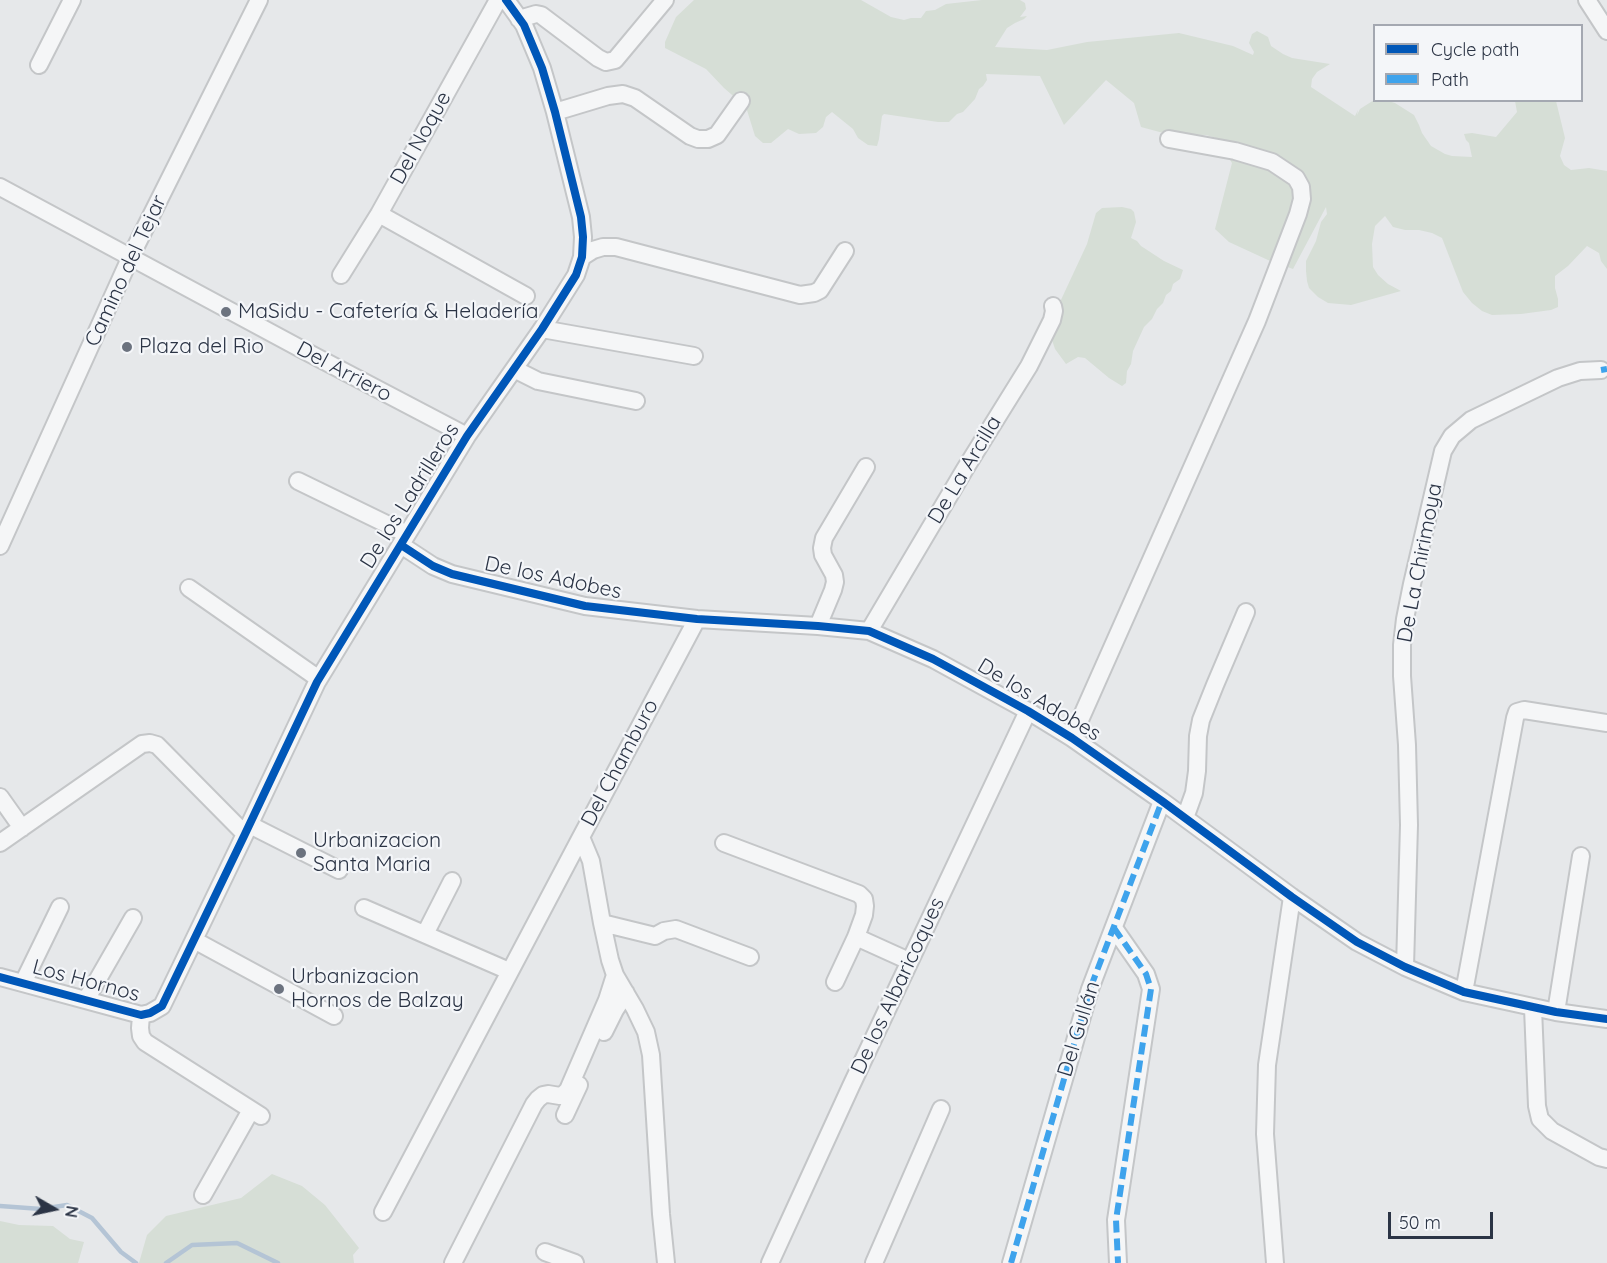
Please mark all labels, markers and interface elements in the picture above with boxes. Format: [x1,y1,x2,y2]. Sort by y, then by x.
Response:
legend [1373,24,1583,102]
text: Cycle path [1431,38,1519,61]
text: Path [1431,68,1469,91]
street label: Del Noque [385,87,457,189]
street label: Camino del Tejar [80,191,172,351]
place label: MaSidu - Cafetería & Heladería [238,299,538,325]
marker: MaSidu - Cafetería & Heladería [219,305,233,319]
place label: Plaza del Rio [139,334,264,360]
street label: Del Arriero [292,336,396,408]
marker: Plaza del Rio [120,340,134,354]
street label: De La Arcilla [923,411,1007,529]
street label: De los Ladrilleros [355,419,465,573]
street label: De La Chirimoya [1392,481,1448,645]
street label: De los Adobes [482,551,624,605]
street label: De los Adobes [973,653,1105,747]
street label: Del Chamburo [576,695,664,831]
place label: Urbanizacion Santa Maria [313,828,441,878]
marker: Urbanizacion Santa Maria [294,846,308,860]
street label: De los Albaricoques [846,894,950,1078]
street label: Los Hornos [30,955,142,1007]
place label: Urbanizacion Hornos de Balzay [291,964,464,1014]
street label: Del Gullán [1053,978,1105,1080]
marker: Urbanizacion Hornos de Balzay [272,982,286,996]
north arrow [24,1179,84,1239]
scale bar [1391,1200,1496,1238]
text: N [61,1204,83,1219]
text: 50 m [1399,1211,1441,1234]

